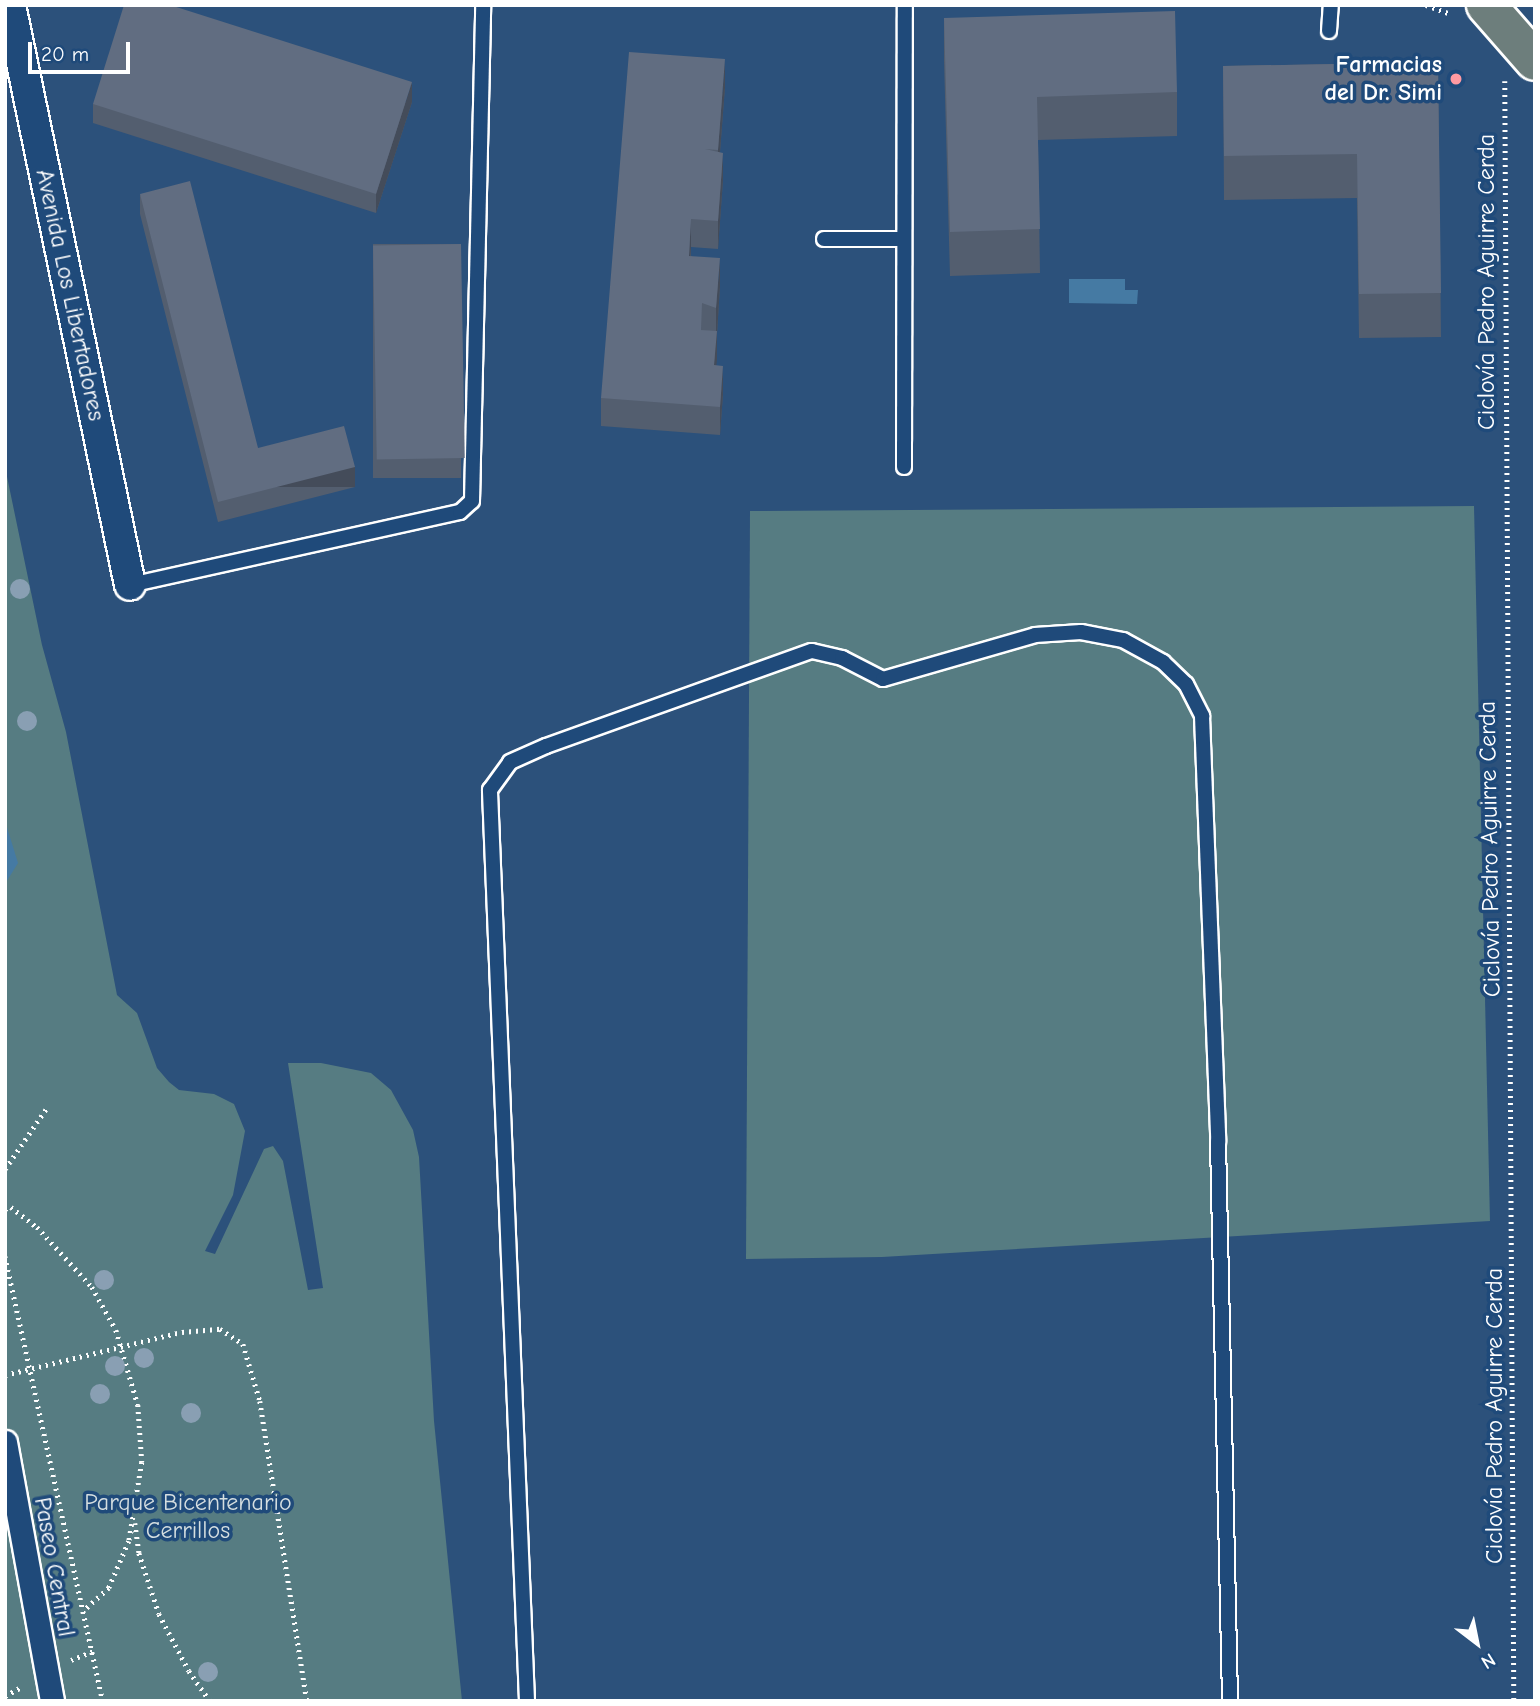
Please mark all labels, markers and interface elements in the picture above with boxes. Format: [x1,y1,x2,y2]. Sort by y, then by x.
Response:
scale bar [32,28,133,72]
text: 20 m [41,42,89,66]
place label: Farmacias del Dr. Simi [1324,51,1442,107]
marker: Farmacias del Dr. Simi [1448,71,1464,87]
street label: Ciclovía Pedro Aguirre Cerda [1473,134,1501,430]
street label: Avenida Los Libertadores [29,167,111,423]
street label: Ciclovía Pedro Aguirre Cerda [1473,701,1507,997]
street label: Ciclovía Pedro Aguirre Cerda [1481,1268,1509,1564]
park label: Parque Bicentenario Cerrillos [84,1489,292,1545]
street label: Paseo Central [28,1495,80,1639]
north arrow [1442,1608,1512,1678]
text: N [1477,1648,1499,1673]

